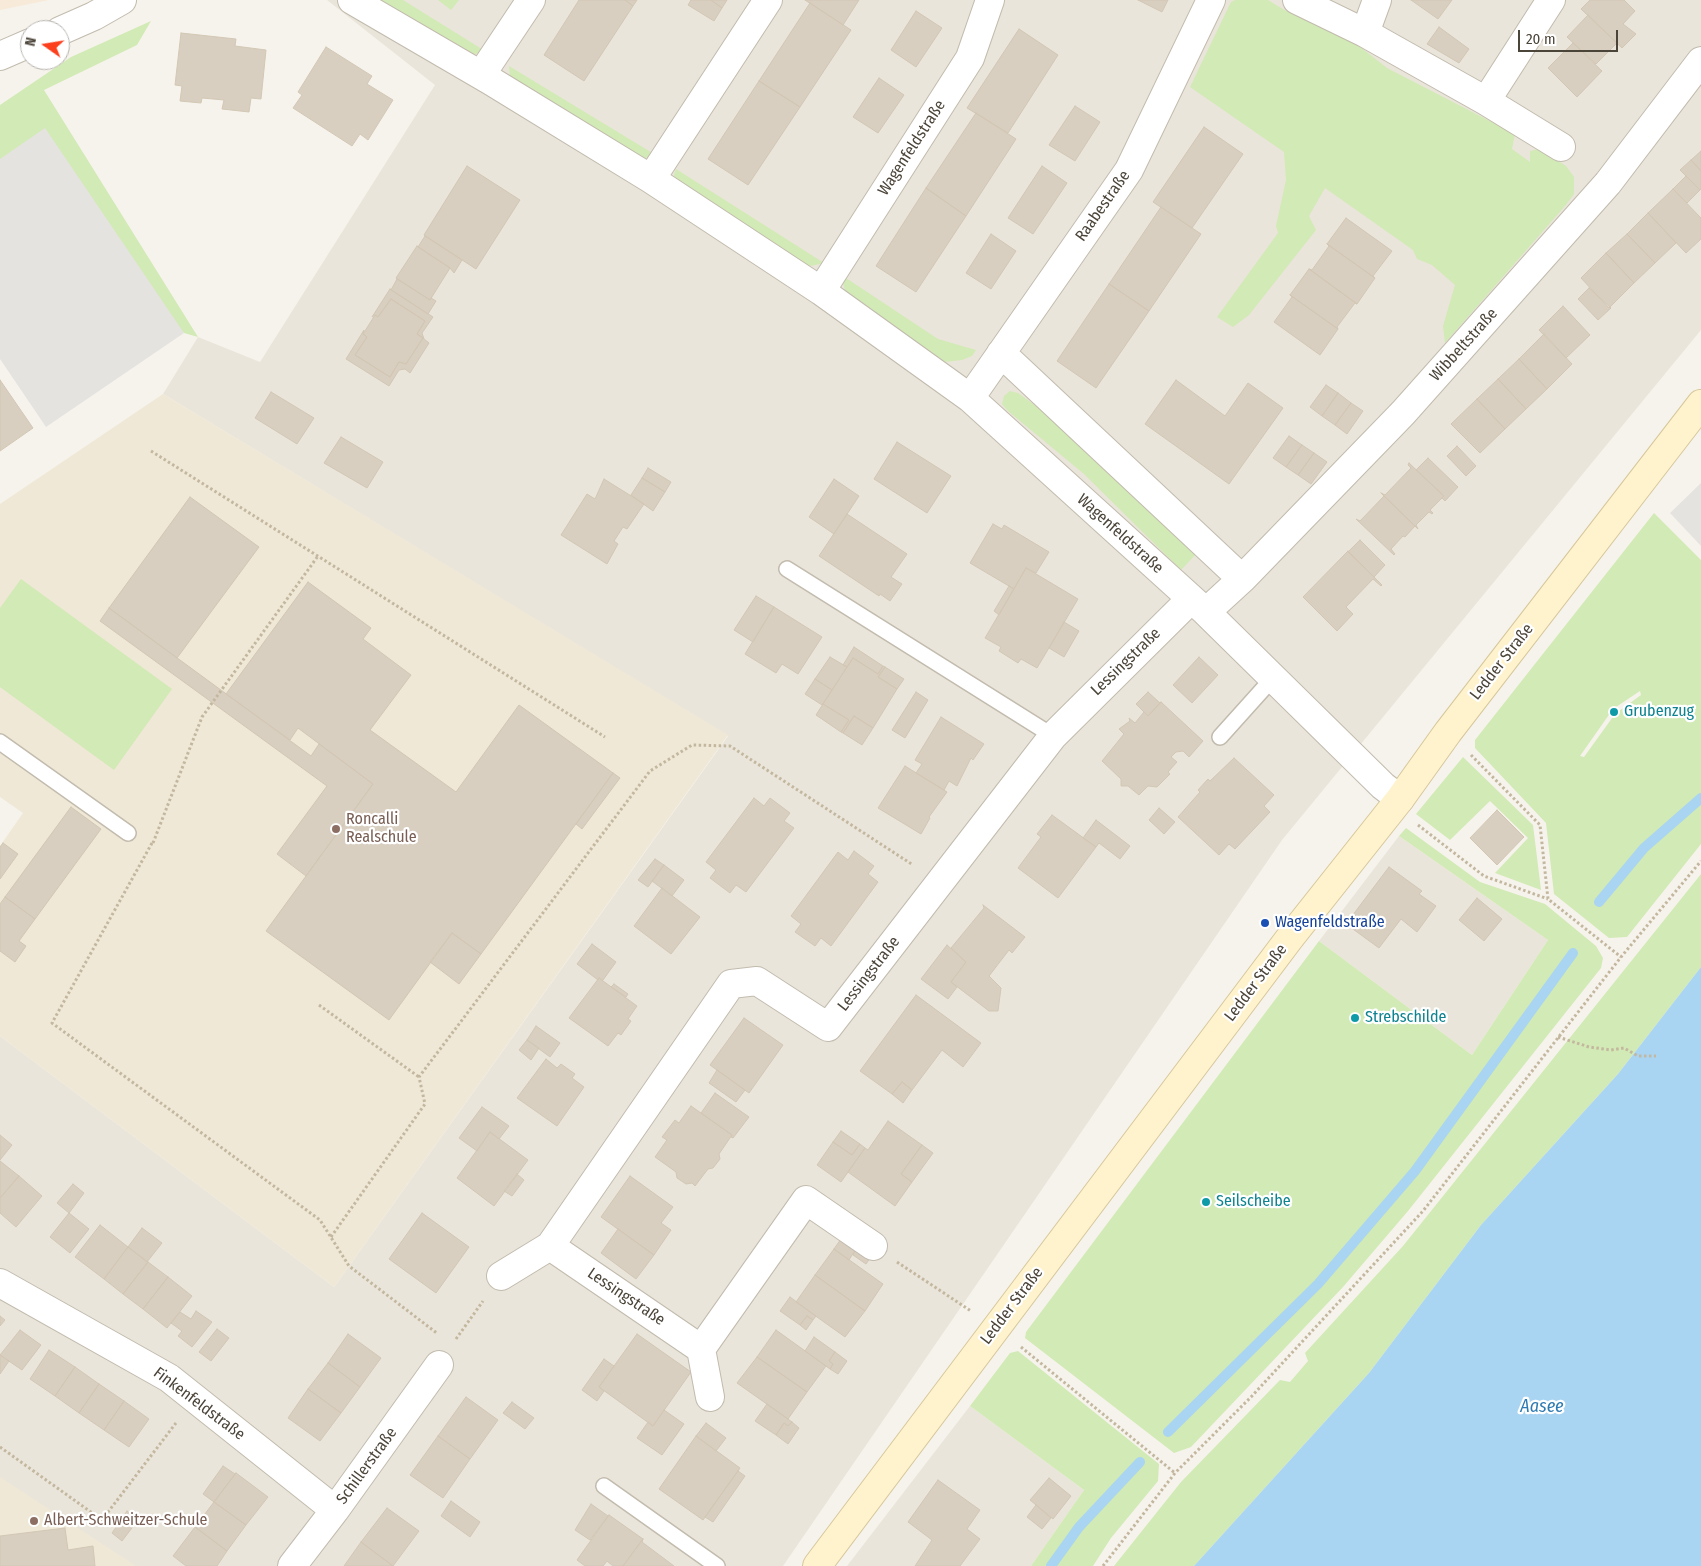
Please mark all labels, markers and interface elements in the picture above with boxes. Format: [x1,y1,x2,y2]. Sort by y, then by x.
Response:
north arrow [20,20,70,70]
scale bar [1521,20,1621,52]
text: 20 m [1526,30,1556,48]
text: N [22,36,40,48]
street label: Wagenfeldstraße [874,97,950,199]
street label: Raabestraße [1072,167,1134,245]
street label: Wibbeltstraße [1426,304,1502,386]
street label: Wagenfeldstraße [1073,490,1167,578]
street label: Ledder Straße [1466,620,1538,704]
street label: Lessingstraße [1087,624,1165,700]
place label: Grubenzug [1624,702,1694,722]
marker: Grubenzug [1608,706,1620,718]
place label: Roncalli Realschule [346,810,417,848]
marker: Roncalli Realschule [330,823,342,835]
place label: Wagenfeldstraße [1275,913,1385,933]
marker: Wagenfeldstraße [1259,917,1271,929]
street label: Lessingstraße [834,933,904,1015]
street label: Ledder Straße [1221,941,1291,1025]
place label: Strebschilde [1365,1008,1446,1028]
marker: Strebschilde [1349,1012,1361,1024]
place label: Seilscheibe [1216,1192,1291,1212]
marker: Seilscheibe [1200,1196,1212,1208]
street label: Lessingstraße [584,1264,668,1330]
street label: Ledder Straße [977,1264,1047,1348]
street label: Finkenfeldstraße [150,1363,248,1445]
water label: Aasee [1520,1396,1564,1418]
street label: Schillerstraße [333,1424,401,1508]
place label: Albert-Schweitzer-Schule [44,1511,207,1531]
marker: Albert-Schweitzer-Schule [28,1515,40,1527]

